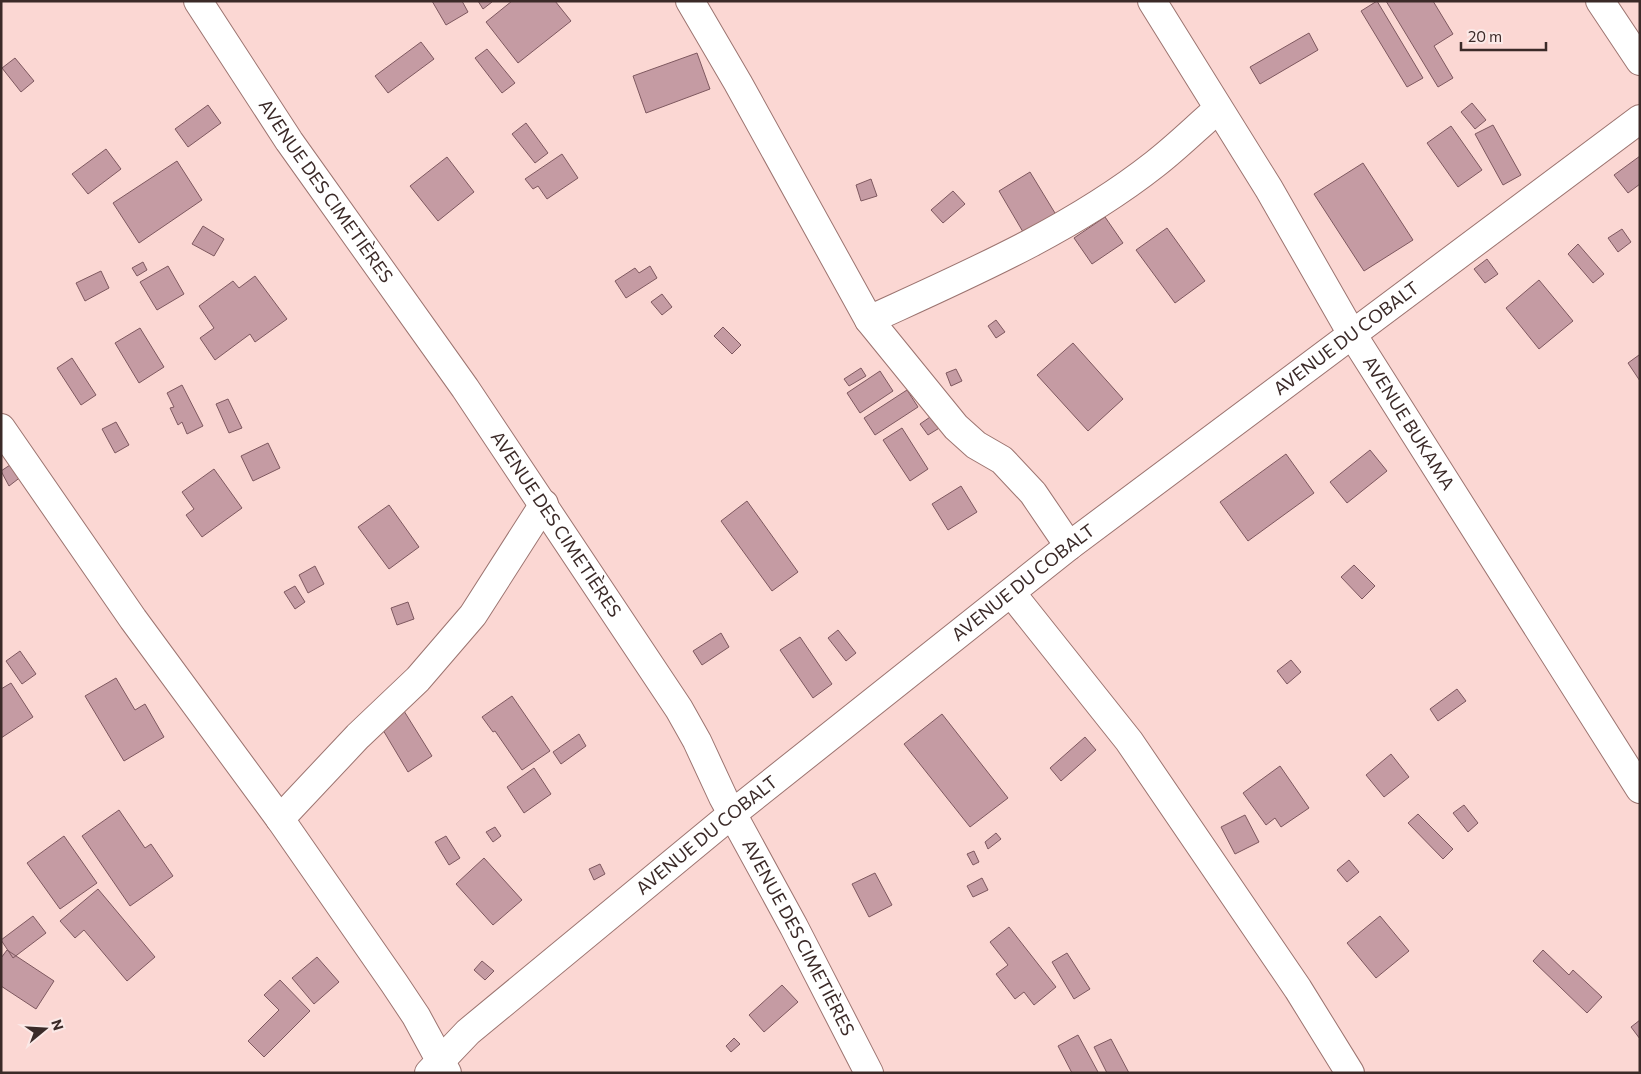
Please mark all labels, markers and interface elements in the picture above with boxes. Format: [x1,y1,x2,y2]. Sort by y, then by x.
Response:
scale bar [1461,20,1546,52]
text: 20 m [1468,27,1502,45]
street label: AVENUE DES CIMETIÈRES [255,95,398,286]
street label: AVENUE DU COBALT [1269,276,1423,399]
street label: AVENUE BUKAMA [1359,352,1460,494]
street label: AVENUE DES CIMETIÈRES [487,427,627,621]
street label: AVENUE DU COBALT [947,519,1099,645]
street label: AVENUE DU COBALT [631,770,781,899]
street label: AVENUE DES CIMETIÈRES [738,835,860,1039]
north arrow [20,1004,70,1054]
text: N [48,1017,68,1032]

